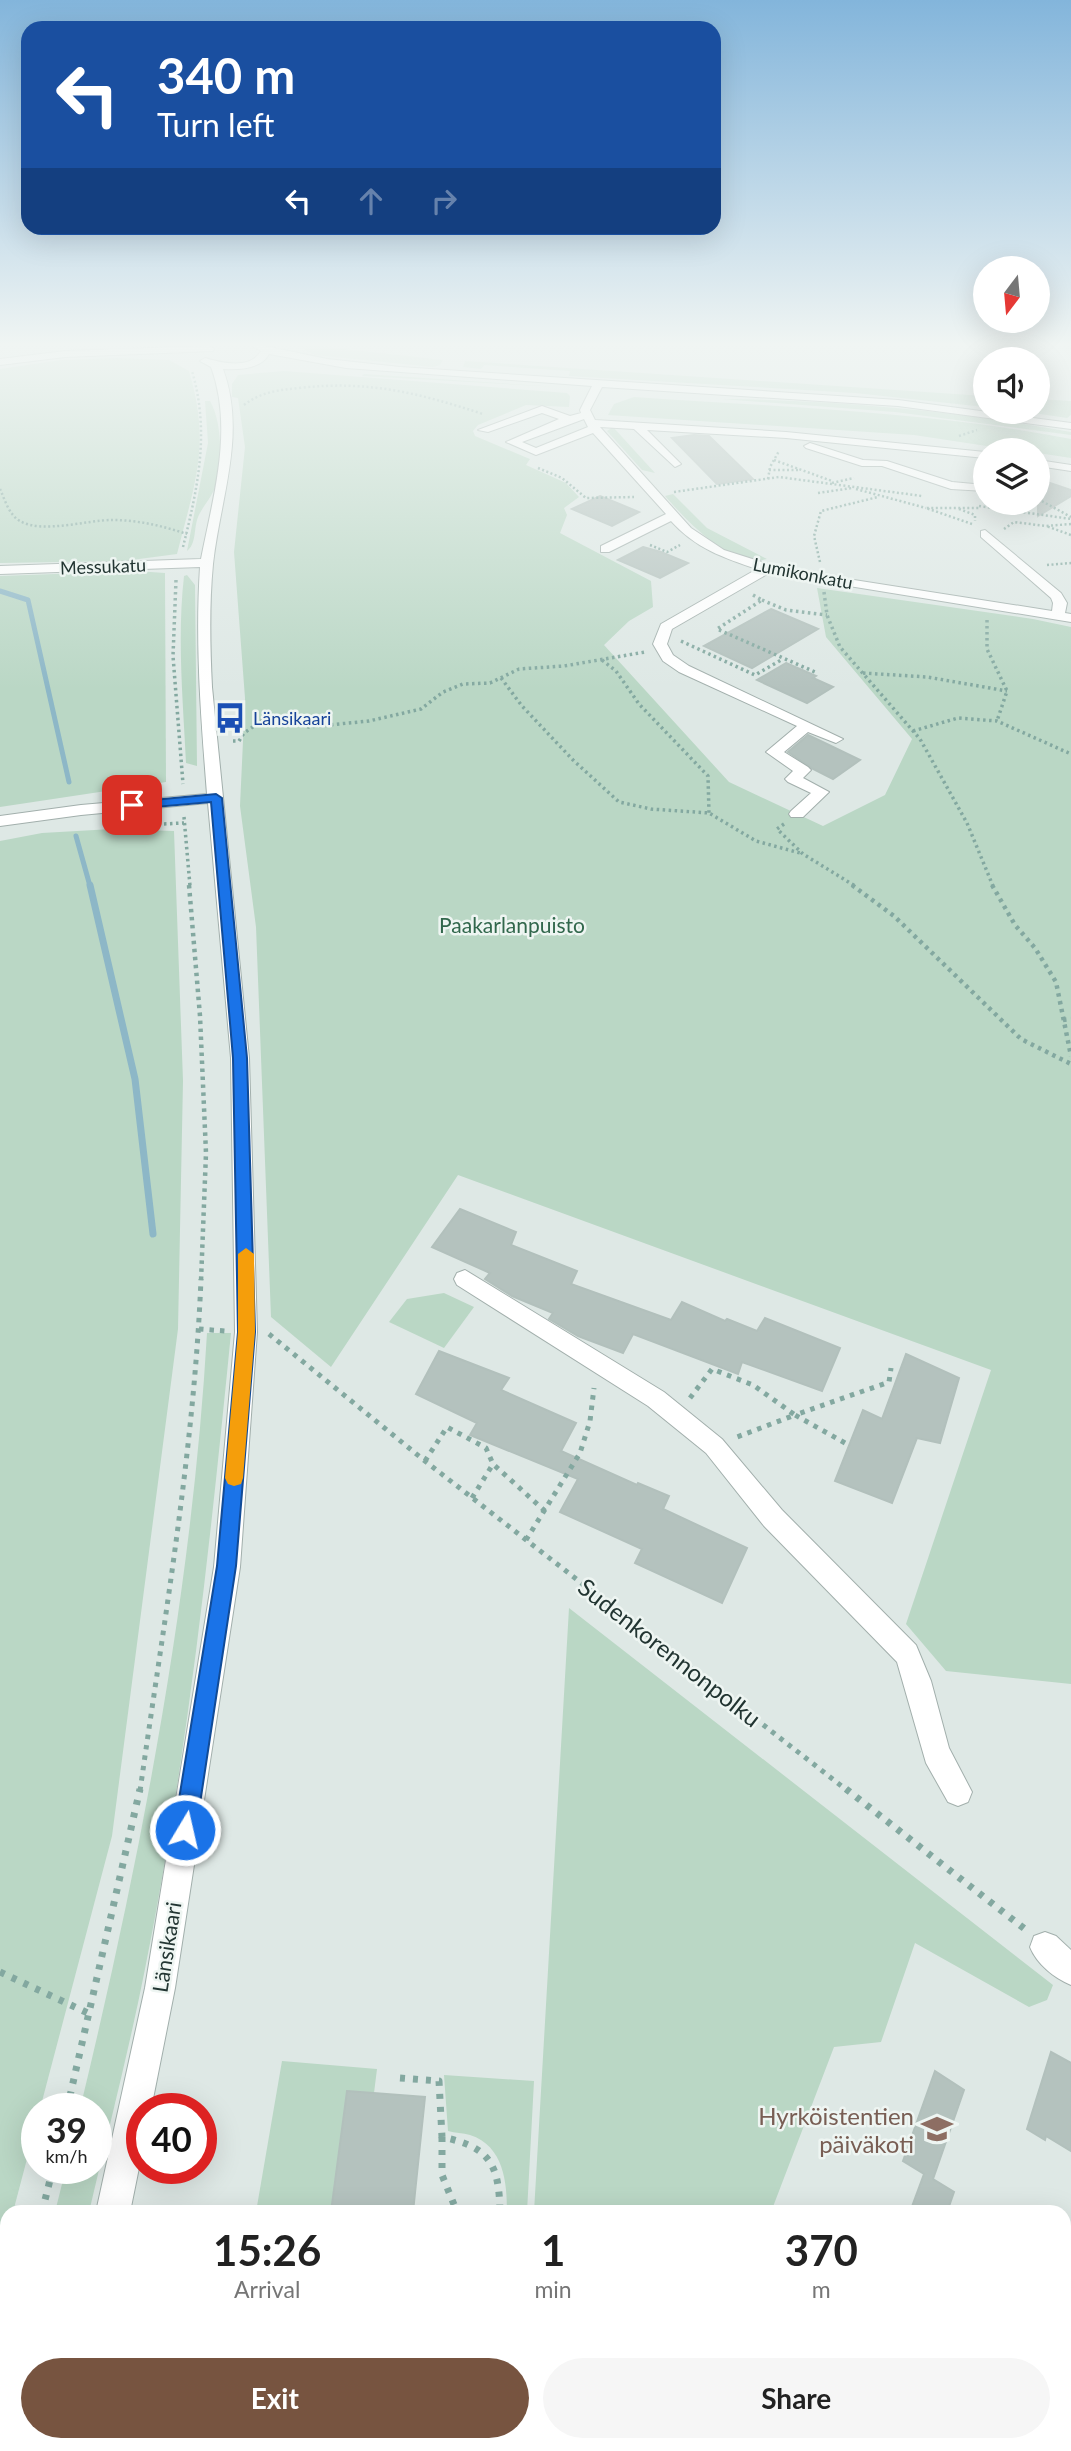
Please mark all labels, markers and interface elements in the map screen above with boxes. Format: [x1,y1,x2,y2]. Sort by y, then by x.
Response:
text: 340 m [157,46,295,104]
icon: left [42,49,133,140]
text: Turn left [157,105,274,144]
icon: left [279,182,317,220]
icon: ahead [352,182,390,220]
icon: right [425,182,463,220]
north arrow [973,256,1050,332]
map controls [973,256,1050,515]
button: sound [973,347,1050,424]
button: layers [973,438,1050,515]
street label: Lumikonkatu [751,553,855,593]
street label: Messukatu [60,554,146,578]
bus stop icon: Länsikaari [213,701,247,735]
place label: Länsikaari [253,707,331,729]
pin [102,775,162,835]
icon: arrive [113,786,151,824]
park label: Paakarlanpuisto [439,912,585,937]
street label: Sudenkorennonpolku [573,1572,767,1732]
position arrow [148,1793,222,1867]
street label: Länsikaari [147,1900,185,1994]
speed limit sign: 40 [126,2093,217,2184]
place label: Hyrköistentien päiväkoti [758,2101,914,2158]
text: 39 [46,2108,87,2150]
school or university icon: Hyrköistentien päiväkoti [920,2112,954,2146]
text: km/h [45,2145,88,2167]
text: 15:26 [213,2225,321,2275]
text: 1 [541,2225,565,2275]
text: 370 [785,2225,858,2275]
text: Arrival [234,2275,300,2303]
text: min [534,2275,572,2303]
text: m [812,2275,831,2303]
button: Exit [21,2358,529,2438]
button: Share [543,2358,1050,2438]

